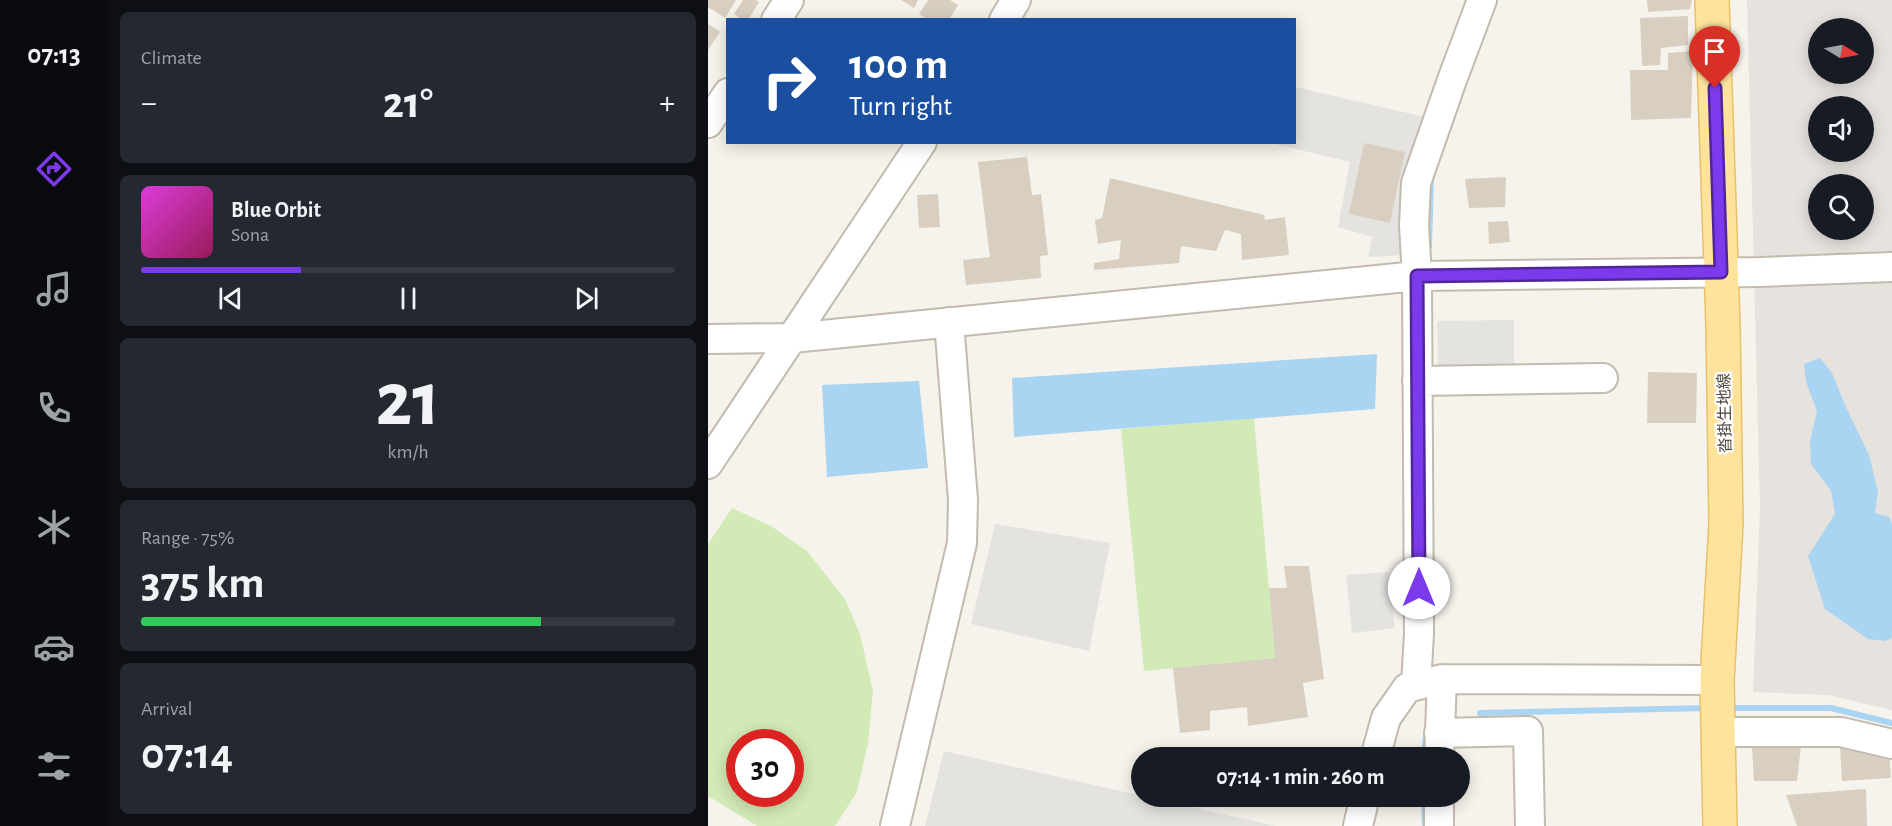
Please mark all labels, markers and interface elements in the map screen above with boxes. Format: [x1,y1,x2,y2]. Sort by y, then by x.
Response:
north arrow [1808,18,1874,84]
map controls [1808,18,1874,240]
pin [1689,26,1740,88]
icon: arrive [1698,35,1731,68]
text: 07:13 [27,41,81,68]
icon: right [750,42,828,120]
text: 100 m [849,44,948,86]
text: Climate [141,48,202,68]
text: 21° [383,81,433,126]
text: − [141,87,157,120]
text: + [659,87,675,120]
text: Turn right [849,93,952,120]
button: sound [1808,96,1874,162]
icon: directions [33,148,75,190]
button: search [1808,174,1874,240]
text: Blue Orbit [231,199,321,221]
text: Sona [231,225,269,245]
icon: music [33,268,75,310]
icon: previous [214,282,247,315]
icon: pause [392,282,425,315]
icon: next [570,282,603,315]
text: 21 [376,362,440,440]
street label: 沓掛生地線 [1715,373,1734,453]
icon: phone [33,387,75,429]
text: km/h [387,442,429,462]
icon: climate [33,506,75,548]
text: Range · 75% [141,528,234,548]
position arrow [1387,556,1451,620]
text: 375 km [141,561,265,606]
icon: car [33,626,75,668]
text: Arrival [141,699,192,719]
speed limit sign: 30 [726,729,804,807]
text: 07:14 [141,732,233,777]
icon: filters [33,745,75,787]
text: 07:14 · 1 min · 260 m [1216,766,1385,788]

